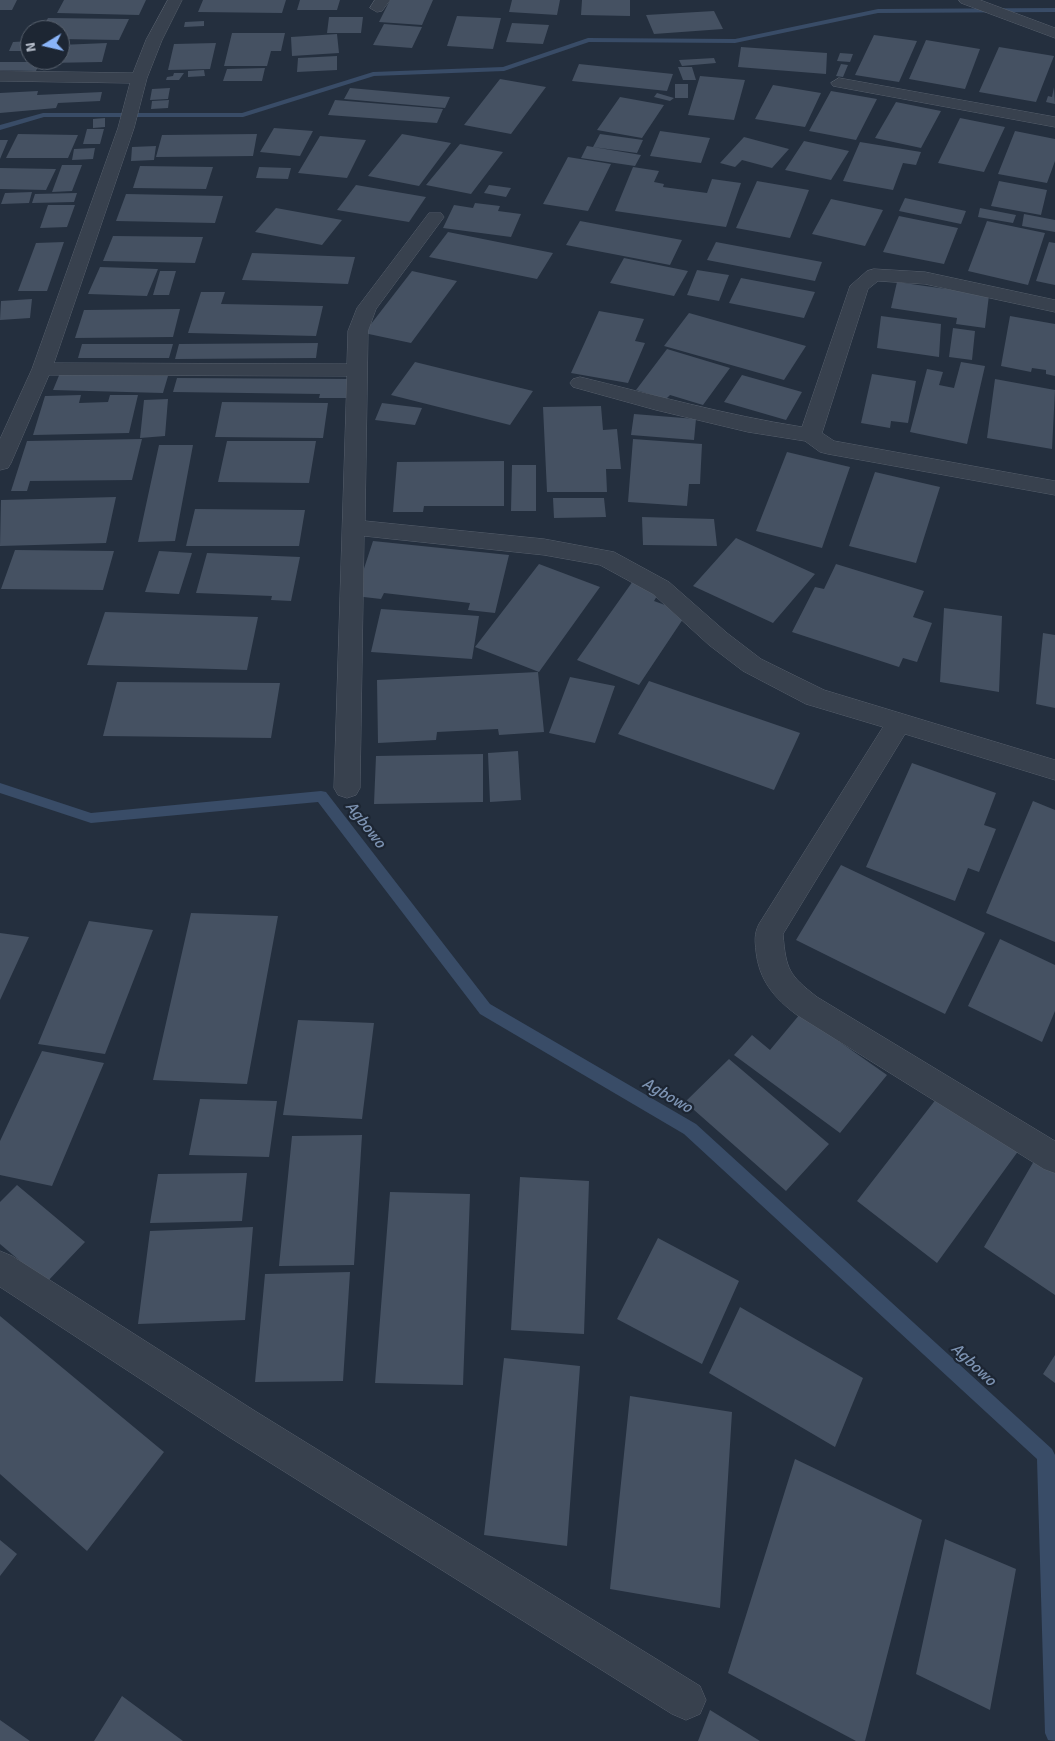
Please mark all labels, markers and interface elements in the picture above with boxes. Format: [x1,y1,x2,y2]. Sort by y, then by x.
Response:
north arrow [20,20,70,70]
text: N [22,41,40,53]
water label: Agbowo [341,798,389,852]
water label: Agbowo [639,1074,695,1118]
water label: Agbowo [947,1339,999,1391]

